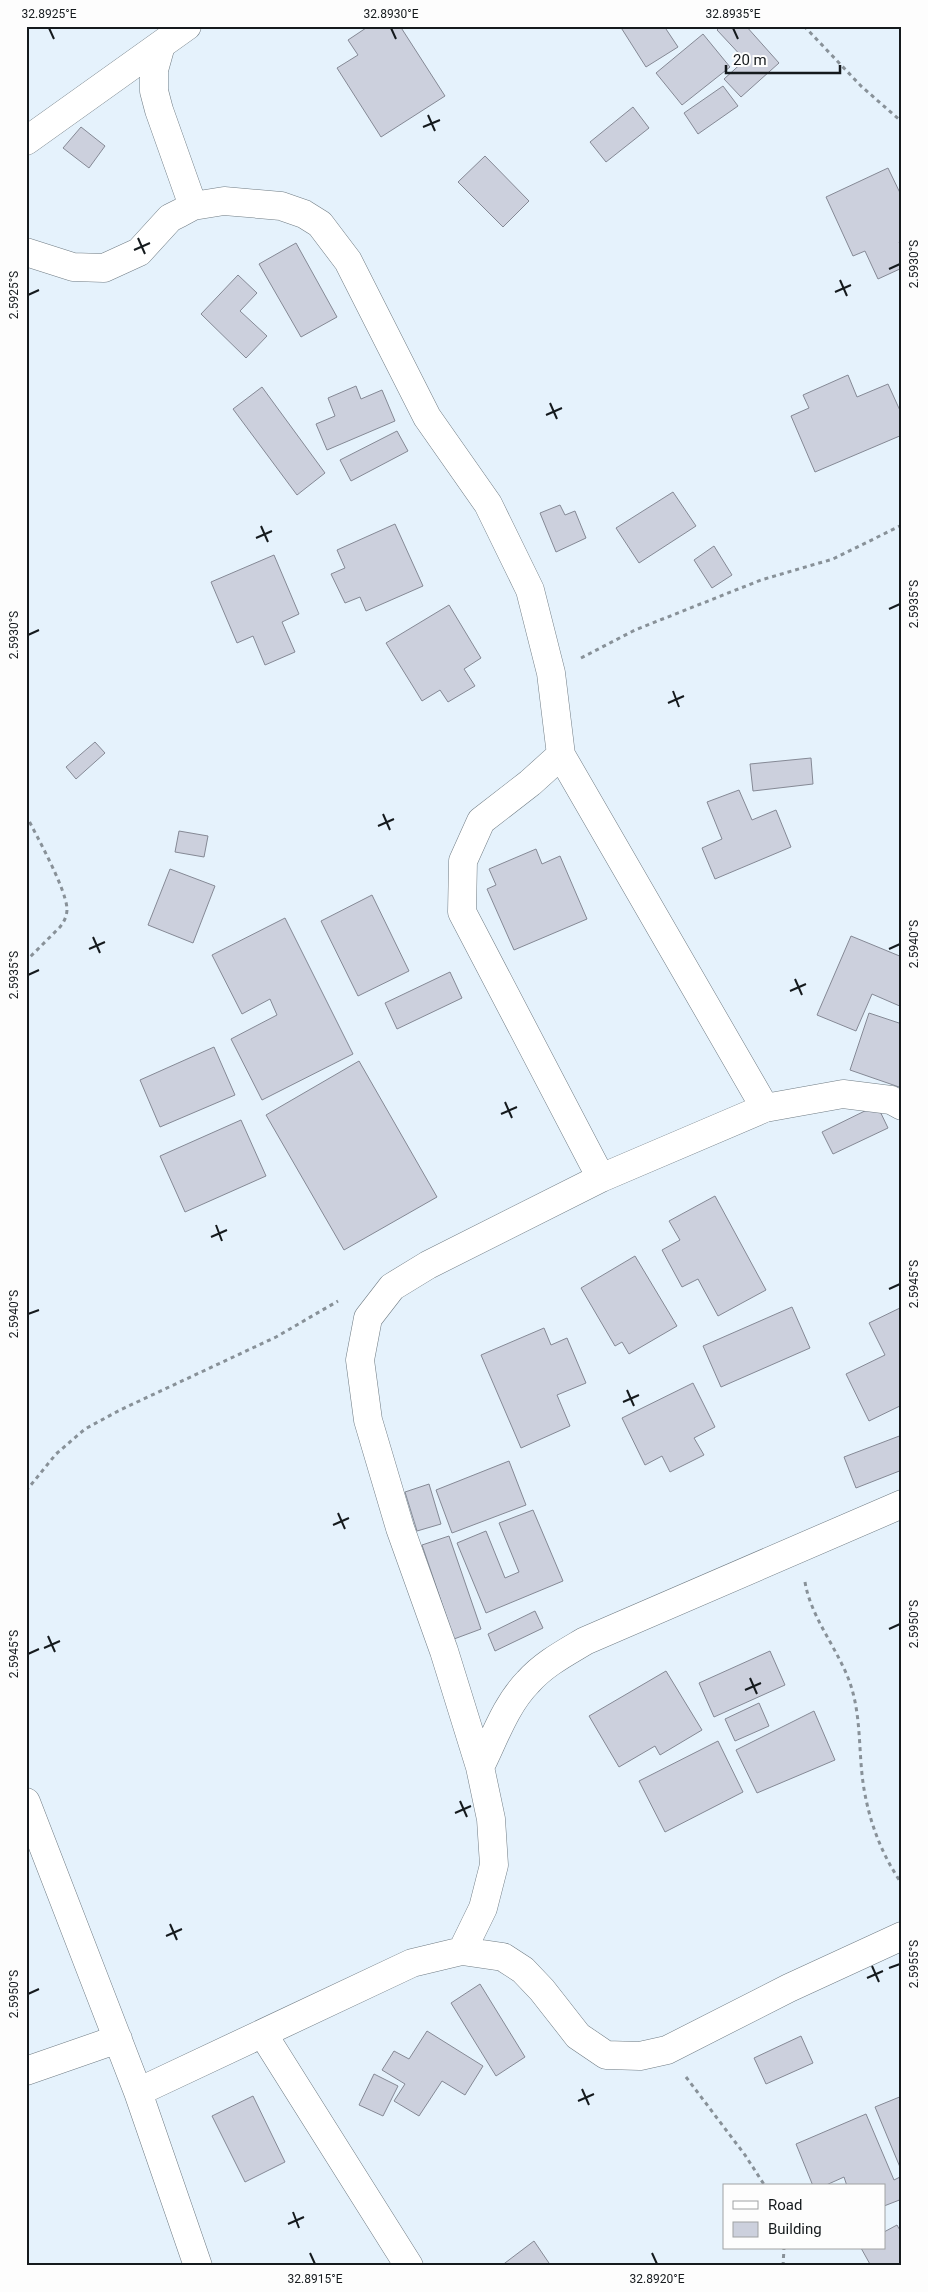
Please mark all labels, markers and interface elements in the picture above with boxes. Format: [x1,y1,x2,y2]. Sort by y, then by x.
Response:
text: 32.8925°E [22,7,77,21]
text: 32.8930°E [364,7,419,21]
text: 32.8935°E [706,7,761,21]
scale bar [726,42,839,74]
text: 20 m [733,51,767,69]
text: 2.5930°S [907,240,921,288]
text: 2.5925°S [7,271,21,319]
text: 2.5935°S [907,580,921,628]
text: 2.5930°S [7,611,21,659]
text: 2.5940°S [907,920,921,968]
text: 2.5935°S [7,951,21,999]
text: 2.5945°S [907,1260,921,1308]
text: 2.5940°S [7,1290,21,1338]
text: 2.5950°S [907,1600,921,1648]
text: 2.5945°S [7,1630,21,1678]
text: 2.5955°S [907,1940,921,1988]
text: 2.5950°S [7,1970,21,2018]
legend [723,2184,886,2250]
text: Road [768,2196,802,2214]
text: Building [768,2220,822,2238]
text: 32.8915°E [288,2272,343,2286]
text: 32.8920°E [630,2272,685,2286]

